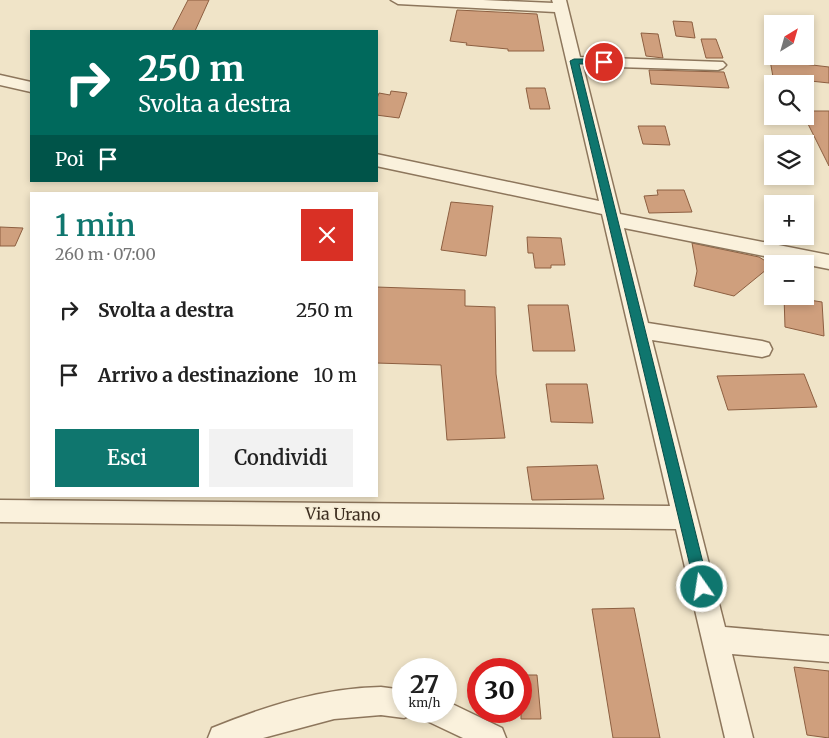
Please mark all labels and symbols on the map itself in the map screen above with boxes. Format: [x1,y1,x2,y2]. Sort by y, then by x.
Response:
north arrow [764,15,814,65]
pin [583,41,625,83]
street label: Via Urano [304,503,381,525]
position arrow [675,560,727,612]
speed limit sign: 30 [467,658,532,723]

